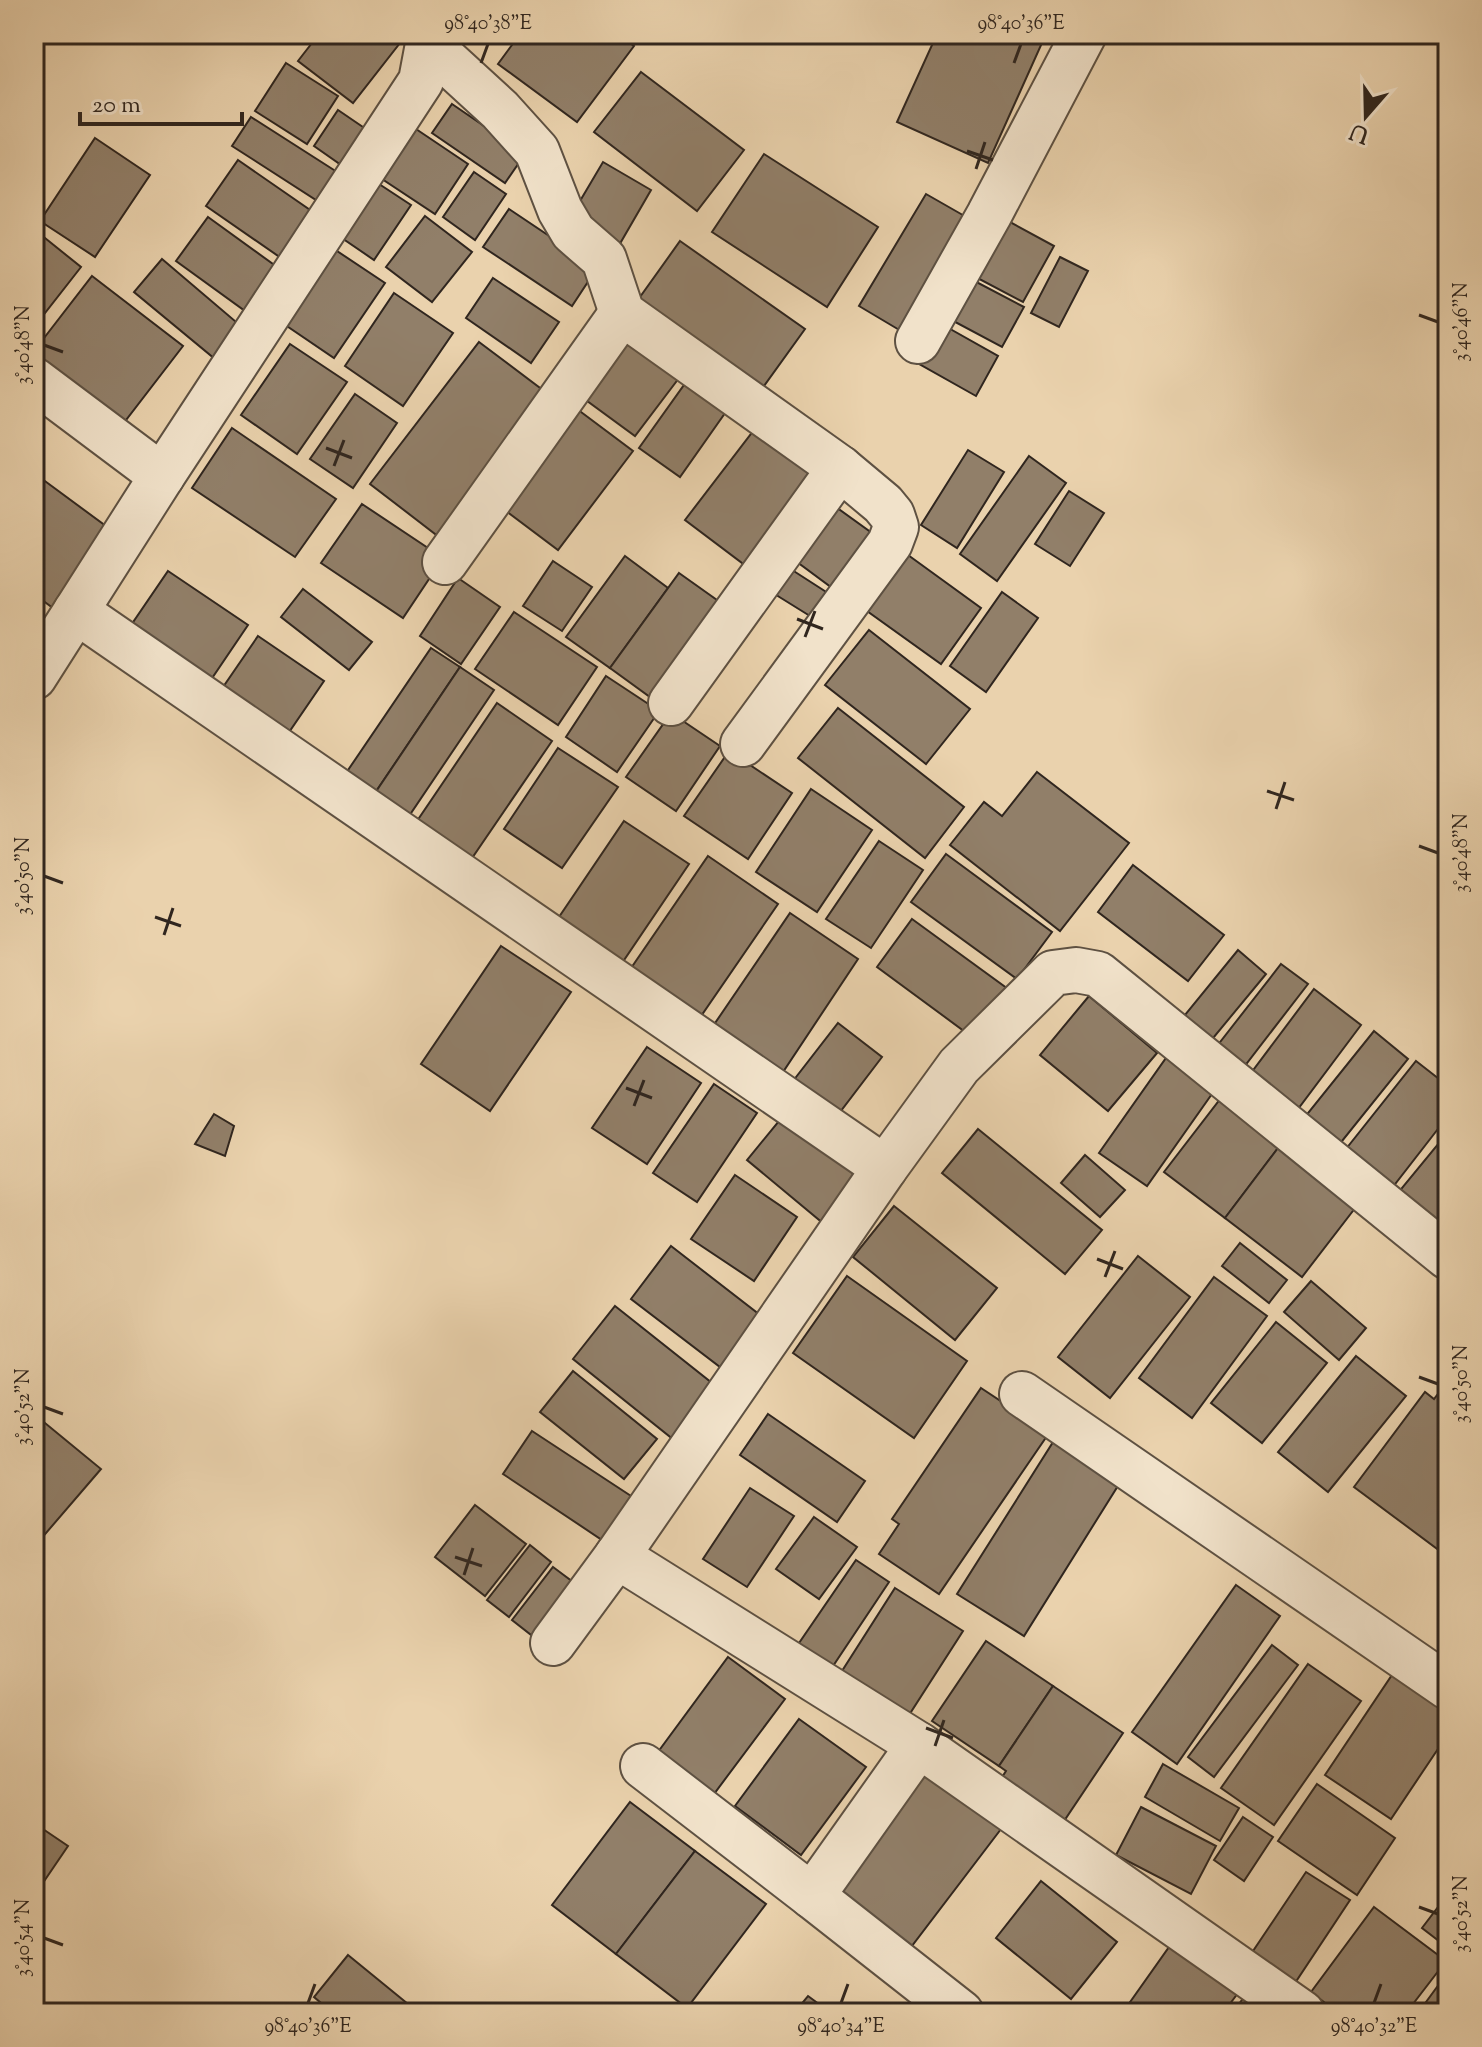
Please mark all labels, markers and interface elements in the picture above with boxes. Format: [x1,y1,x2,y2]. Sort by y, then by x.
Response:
text: 98°40'38"E [444,10,532,39]
text: 98°40'36"E [977,10,1065,39]
scale bar [80,76,242,126]
north arrow [1326,76,1406,156]
text: 20 m [92,89,141,123]
text: U [1346,114,1374,150]
text: 3°40'46"N [1448,282,1477,362]
text: 3°40'48"N [10,305,39,385]
text: 3°40'48"N [1448,813,1477,893]
text: 3°40'50"N [10,837,39,915]
text: 3°40'50"N [1448,1345,1477,1423]
text: 3°40'52"N [10,1368,39,1446]
text: 3°40'52"N [1448,1875,1477,1953]
text: 3°40'54"N [10,1899,39,1977]
text: 98°40'36"E [264,2013,352,2042]
text: 98°40'34"E [797,2013,885,2042]
text: 98°40'32"E [1331,2013,1417,2042]

